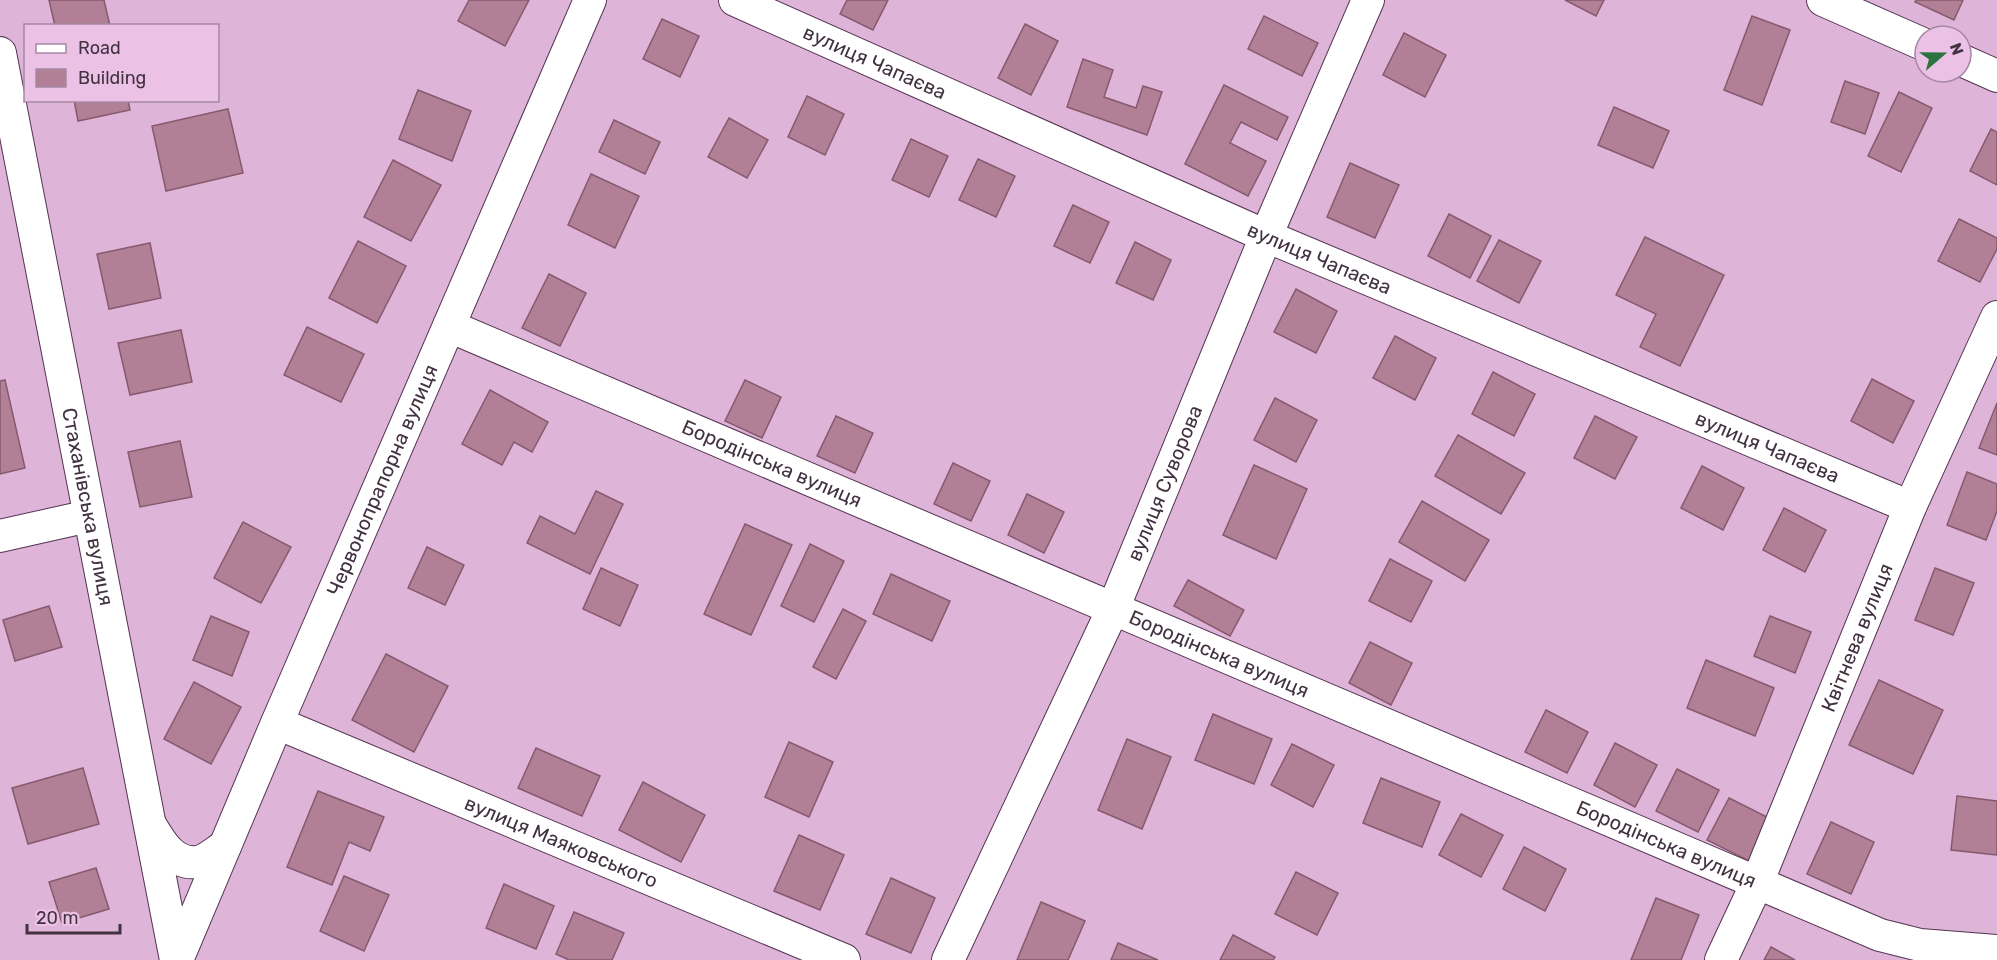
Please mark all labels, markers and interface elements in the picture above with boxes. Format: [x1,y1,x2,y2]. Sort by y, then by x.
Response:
street label: вулиця Чапаєва [800,20,950,104]
legend [24,24,219,102]
north arrow [1913,24,1973,84]
text: Road [78,37,121,59]
text: N [1946,40,1968,58]
text: Building [78,67,146,89]
street label: вулиця Чапаєва [1244,217,1395,299]
street label: Червонопрапорна вулиця [322,361,443,599]
street label: вулиця Суворова [1122,402,1207,565]
street label: Стаханівська вулиця [57,406,119,608]
street label: вулиця Чапаєва [1692,406,1843,488]
street label: Бородінська вулиця [678,415,866,512]
street label: Квітнева вулиця [1816,560,1898,715]
street label: Бородінська вулиця [1126,605,1313,703]
street label: вулиця Маяковського [461,791,661,893]
street label: Бородінська вулиця [1573,795,1760,893]
scale bar [27,897,120,935]
text: 20 m [36,907,78,929]

